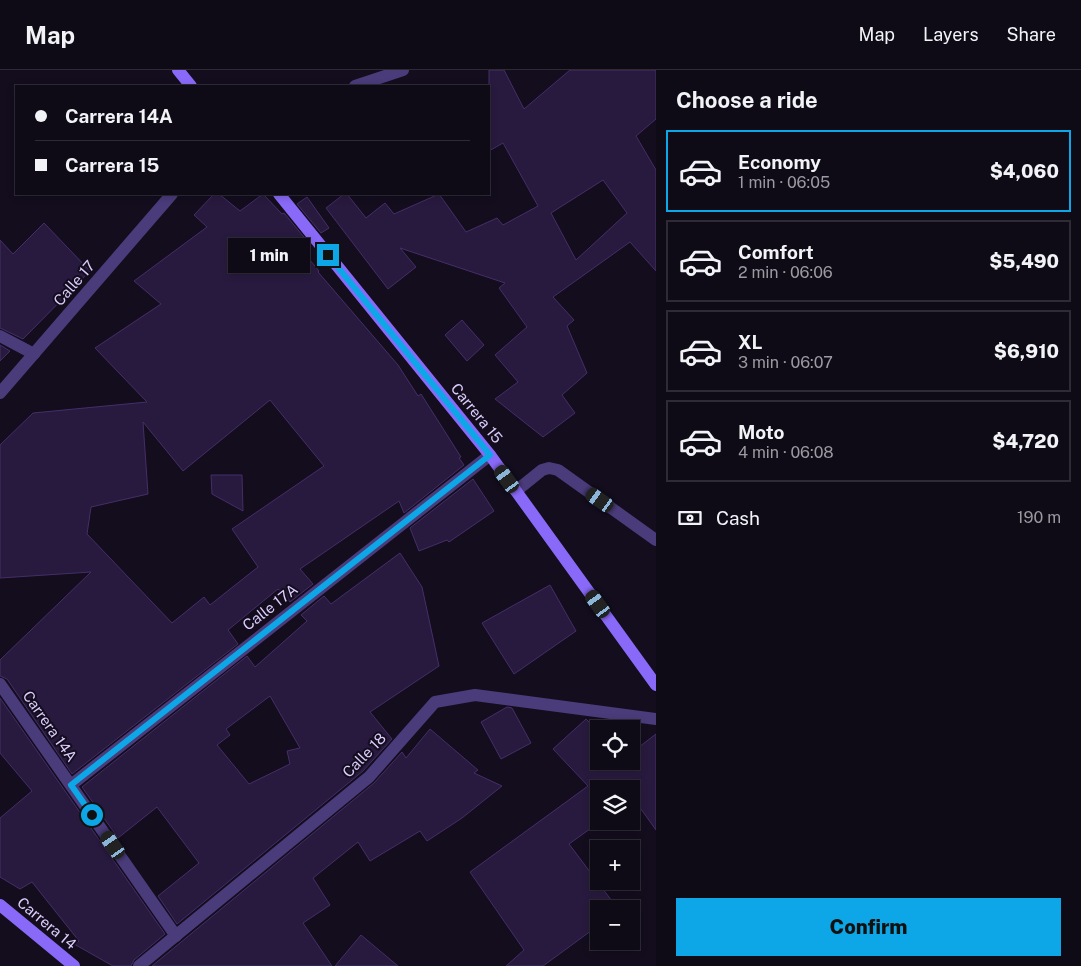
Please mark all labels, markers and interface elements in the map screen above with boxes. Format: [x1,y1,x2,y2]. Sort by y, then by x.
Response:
text: Map [25,21,75,49]
text: Map [859,24,895,45]
text: Layers [923,24,979,45]
text: Share [1007,24,1056,45]
text: Choose a ride [676,87,818,113]
text: Carrera 14A [65,105,173,127]
icon: car [678,149,723,194]
text: Economy [738,151,821,173]
text: Carrera 15 [65,154,159,176]
text: $4,060 [990,160,1059,182]
text: 1 min · 06:05 [738,173,830,192]
callout: 1 min [228,238,310,272]
icon: car [678,239,723,284]
text: Comfort [738,241,814,263]
route end [317,244,339,266]
text: 1 min [249,246,289,265]
text: $5,490 [989,250,1059,272]
street label: Calle 17 [50,257,98,309]
text: 2 min · 06:06 [738,263,833,282]
icon: car [678,329,723,374]
text: XL [738,331,763,353]
text: $6,910 [994,340,1059,362]
text: 3 min · 06:07 [738,353,833,372]
street label: Carrera 15 [448,380,506,446]
icon: car [678,419,723,464]
text: Moto [738,421,784,443]
text: $4,720 [992,430,1059,452]
text: 4 min · 06:08 [738,443,834,462]
car [492,462,521,496]
car [583,485,616,515]
icon: cash [676,504,704,532]
text: Cash [716,507,760,529]
text: 190 m [1017,508,1061,527]
street label: Calle 17A [239,580,301,634]
car [583,587,612,621]
street label: Carrera 14A [19,687,81,765]
map controls [590,720,640,950]
button: locate [590,720,640,770]
street label: Calle 18 [339,729,389,781]
button: layers [590,780,640,830]
route start [81,804,103,826]
car [98,828,127,862]
button: + [590,840,640,890]
street label: Carrera 14 [14,893,80,953]
button: Confirm [676,898,1061,956]
button: − [590,900,640,950]

